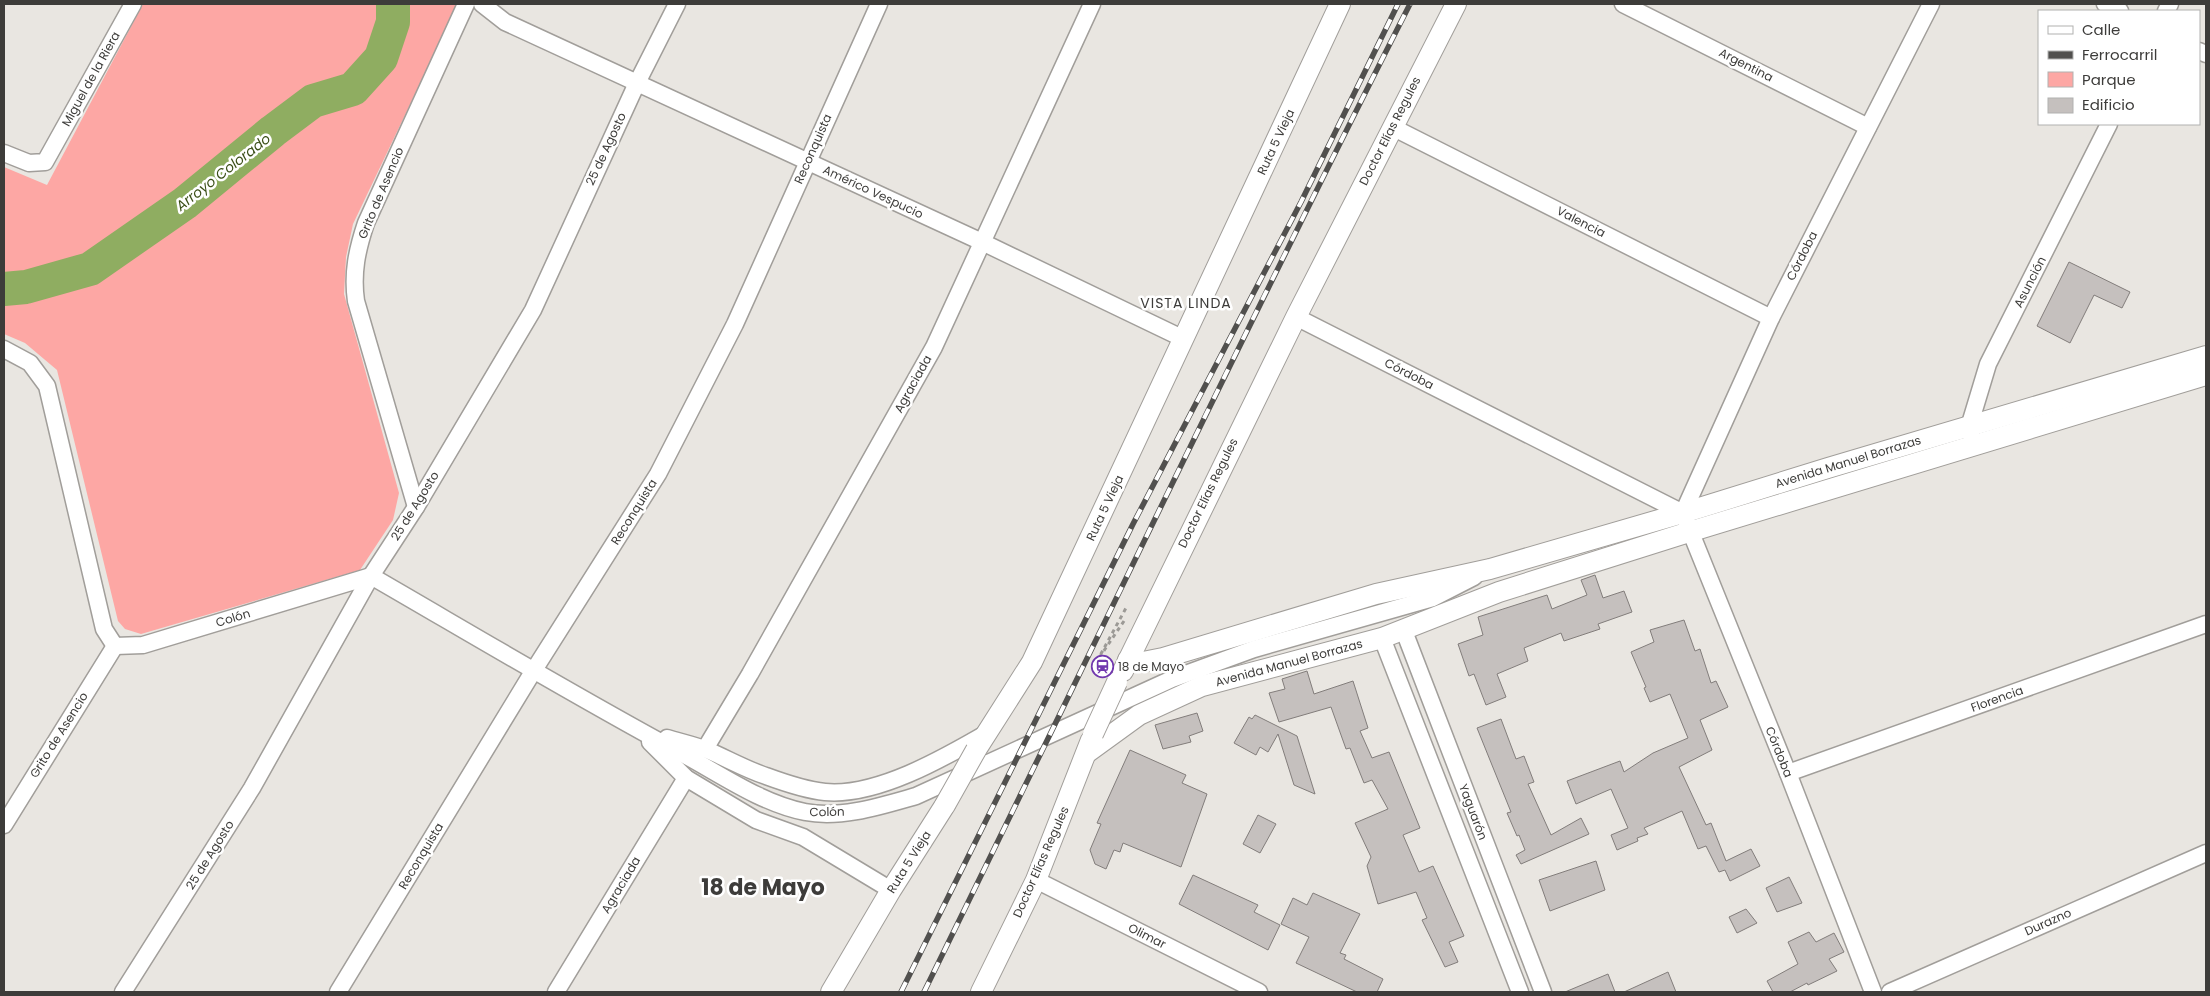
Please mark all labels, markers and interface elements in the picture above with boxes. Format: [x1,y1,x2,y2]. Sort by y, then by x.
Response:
legend [2038,10,2200,125]
text: Calle [2082,19,2120,40]
street label: Miguel de la Riera [57,28,124,129]
street label: Argentina [1716,44,1776,86]
text: Ferrocarril [2082,44,2157,65]
text: Parque [2082,69,2135,90]
street label: Doctor Elías Regules [1355,73,1424,188]
text: Edificio [2082,94,2135,115]
street label: Ruta 5 Vieja [1253,106,1298,178]
street label: 25 de Agosto [581,109,630,188]
street label: Reconquista [790,111,836,186]
water label: Arroyo Colorado [171,129,275,216]
street label: Grito de Asencio [354,144,408,241]
street label: Américo Vespucio [820,161,926,222]
street label: Valencia [1554,202,1609,241]
street label: Córdoba [1782,228,1821,283]
street label: Asunción [2009,253,2050,310]
district label: VISTA LINDA [1140,293,1232,313]
street label: Agraciada [890,352,935,416]
street label: Córdoba [1382,354,1437,393]
street label: Avenida Manuel Borrazas [1773,431,1923,492]
street label: Doctor Elías Regules [1174,435,1241,550]
street label: 25 de Agosto [387,468,443,544]
street label: Ruta 5 Vieja [1082,472,1127,544]
street label: Reconquista [607,475,661,548]
street label: Colón [214,604,252,631]
street label: Avenida Manuel Borrazas [1213,635,1364,690]
station icon: 18 de Mayo [1090,655,1114,679]
place label: 18 de Mayo [1118,658,1185,675]
street label: Florencia [1968,681,2025,716]
street label: Grito de Asencio [25,688,92,781]
street label: Córdoba [1762,724,1797,780]
street label: Yaguarón [1455,781,1492,842]
street label: Colón [809,803,845,820]
street label: Doctor Elías Regules [1008,804,1073,920]
street label: 25 de Agosto [182,817,238,893]
street label: Reconquista [394,819,447,892]
street label: Ruta 5 Vieja [883,827,935,896]
street label: Agraciada [597,853,644,916]
district label: 18 de Mayo [701,872,825,903]
street label: Durazno [2022,904,2074,939]
street label: Olimar [1125,919,1169,953]

